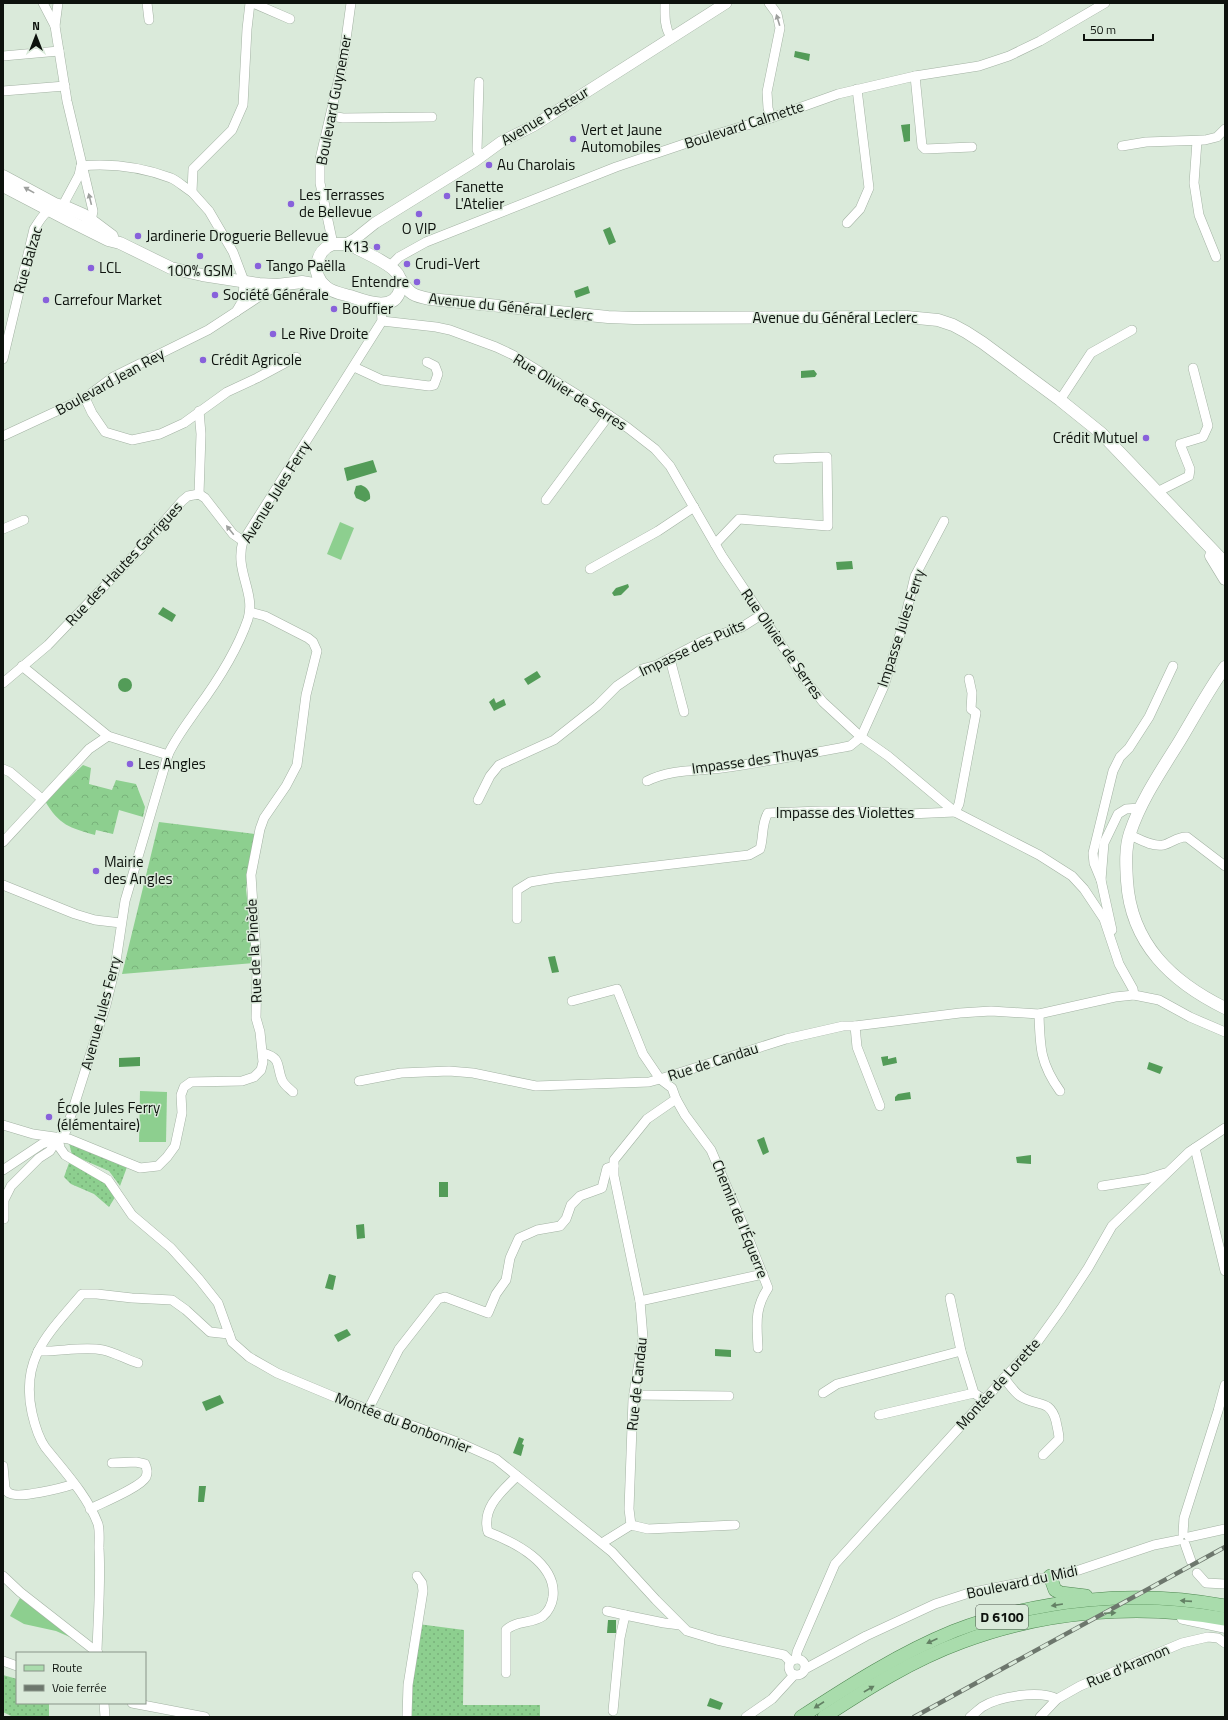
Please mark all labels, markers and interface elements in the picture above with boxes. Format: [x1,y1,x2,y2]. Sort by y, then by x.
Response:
one-way arrow [775,14,781,26]
north arrow [16,16,56,56]
scale bar [1084,16,1153,42]
text: N [32,18,40,34]
text: 50 m [1090,20,1116,39]
street label: Boulevard Guynemer [310,33,357,167]
street label: Avenue Pasteur [496,80,593,151]
street label: Boulevard Calmette [681,94,806,155]
place label: Vert et Jaune Automobiles [581,118,662,158]
marker: Vert et Jaune Automobiles [568,134,578,144]
place label: Au Charolais [497,153,575,176]
marker: Au Charolais [484,160,494,170]
place label: Fanette L'Atelier [455,175,504,215]
place label: Les Terrasses de Bellevue [299,183,384,223]
one-way arrow [23,187,35,194]
marker: Fanette L'Atelier [442,191,452,201]
one-way arrow [87,193,93,205]
marker: Les Terrasses de Bellevue [286,199,296,209]
marker: O VIP [414,209,424,219]
place label: O VIP [402,217,436,240]
street label: Rue Balzac [7,223,48,296]
place label: Jardinerie Droguerie Bellevue [146,224,328,247]
marker: Jardinerie Droguerie Bellevue [133,231,143,241]
place label: K13 [344,235,369,258]
marker: K13 [372,242,382,252]
marker: 100% GSM [195,251,205,261]
place label: Crudi-Vert [415,252,481,275]
place label: Tango Paëlla [266,254,346,277]
place label: LCL [99,256,121,279]
place label: 100% GSM [167,259,233,282]
marker: Crudi-Vert [402,259,412,269]
marker: Tango Paëlla [253,261,263,271]
marker: LCL [86,263,96,273]
place label: Entendre [351,270,409,293]
marker: Entendre [412,277,422,287]
place label: Société Générale [223,283,329,306]
street label: Avenue du Général Leclerc [428,286,594,327]
place label: Carrefour Market [54,288,163,311]
marker: Société Générale [210,290,220,300]
marker: Carrefour Market [41,295,51,305]
place label: Bouffier [342,297,393,320]
marker: Bouffier [329,304,339,314]
street label: Avenue du Général Leclerc [752,306,918,329]
place label: Le Rive Droite [281,322,368,345]
marker: Le Rive Droite [268,329,278,339]
street label: Boulevard Jean Rey [51,342,168,421]
street label: Rue Olivier de Serres [509,347,632,436]
place label: Crédit Agricole [211,348,302,371]
marker: Crédit Agricole [198,355,208,365]
place label: Crédit Mutuel [1053,426,1138,449]
marker: Crédit Mutuel [1141,433,1151,443]
street label: Avenue Jules Ferry [235,436,316,547]
street label: Rue des Hautes Garrigues [60,496,188,631]
one-way arrow [225,524,234,535]
street label: Impasse Jules Ferry [871,566,930,690]
street label: Rue Olivier de Serres [736,584,829,704]
street label: Impasse des Puits [635,613,749,682]
street label: Impasse des Thuyas [690,739,820,780]
place label: Les Angles [138,752,206,775]
marker: Les Angles [125,759,135,769]
street label: Impasse des Violettes [776,801,914,824]
place label: Mairie des Angles [104,850,173,890]
marker: Mairie des Angles [91,866,101,876]
street label: Rue de la Pinède [239,898,268,1004]
street label: Avenue Jules Ferry [74,954,127,1072]
street label: Rue de Candau [665,1036,761,1087]
place label: École Jules Ferry (élémentaire) [57,1096,160,1136]
marker: École Jules Ferry (élémentaire) [44,1112,54,1122]
street label: Chemin de l'Équerre [706,1156,775,1281]
street label: Montée de Lorette [950,1333,1045,1435]
street label: Rue de Candau [620,1336,653,1432]
street label: Montée du Bonbonnier [332,1386,475,1459]
street label: Boulevard du Midi [964,1558,1080,1605]
one-way arrow [1180,1597,1192,1604]
one-way arrow [1051,1602,1063,1608]
road number: D 6100 [976,1605,1028,1629]
one-way arrow [1104,1609,1116,1616]
one-way arrow [927,1638,938,1644]
street label: Rue d'Aramon [1083,1638,1173,1693]
legend [16,1652,146,1704]
text: Route [52,1658,82,1677]
text: Voie ferrée [52,1678,107,1697]
one-way arrow [863,1685,875,1692]
one-way arrow [814,1701,825,1709]

